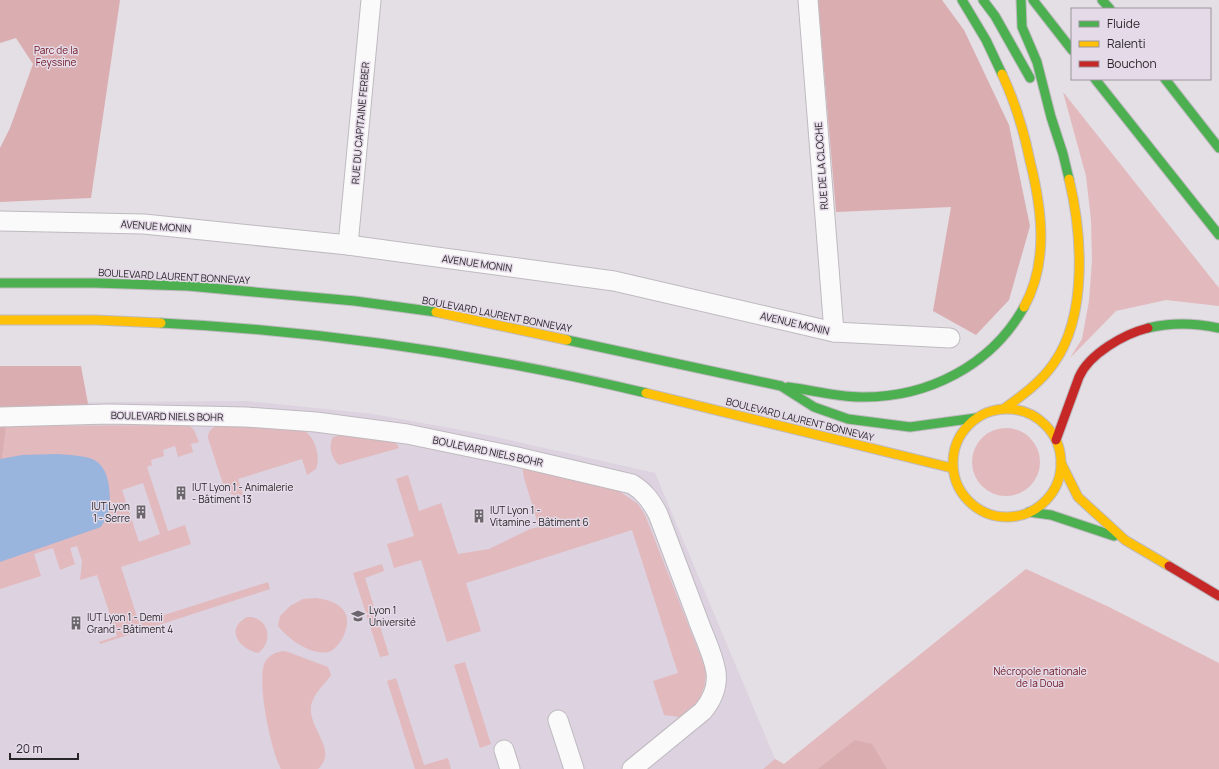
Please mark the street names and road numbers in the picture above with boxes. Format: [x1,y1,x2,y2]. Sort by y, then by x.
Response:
street label: RUE DU CAPITAINE FERBER [348,61,372,185]
street label: RUE DE LA CLOCHE [811,121,831,210]
street label: AVENUE MONIN [120,217,192,235]
street label: AVENUE MONIN [441,251,513,275]
street label: BOULEVARD LAURENT BONNEVAY [98,265,251,287]
street label: BOULEVARD LAURENT BONNEVAY [421,293,573,335]
street label: AVENUE MONIN [759,308,831,338]
street label: BOULEVARD LAURENT BONNEVAY [725,394,876,444]
street label: BOULEVARD NIELS BOHR [111,408,223,424]
street label: BOULEVARD NIELS BOHR [431,432,545,470]

